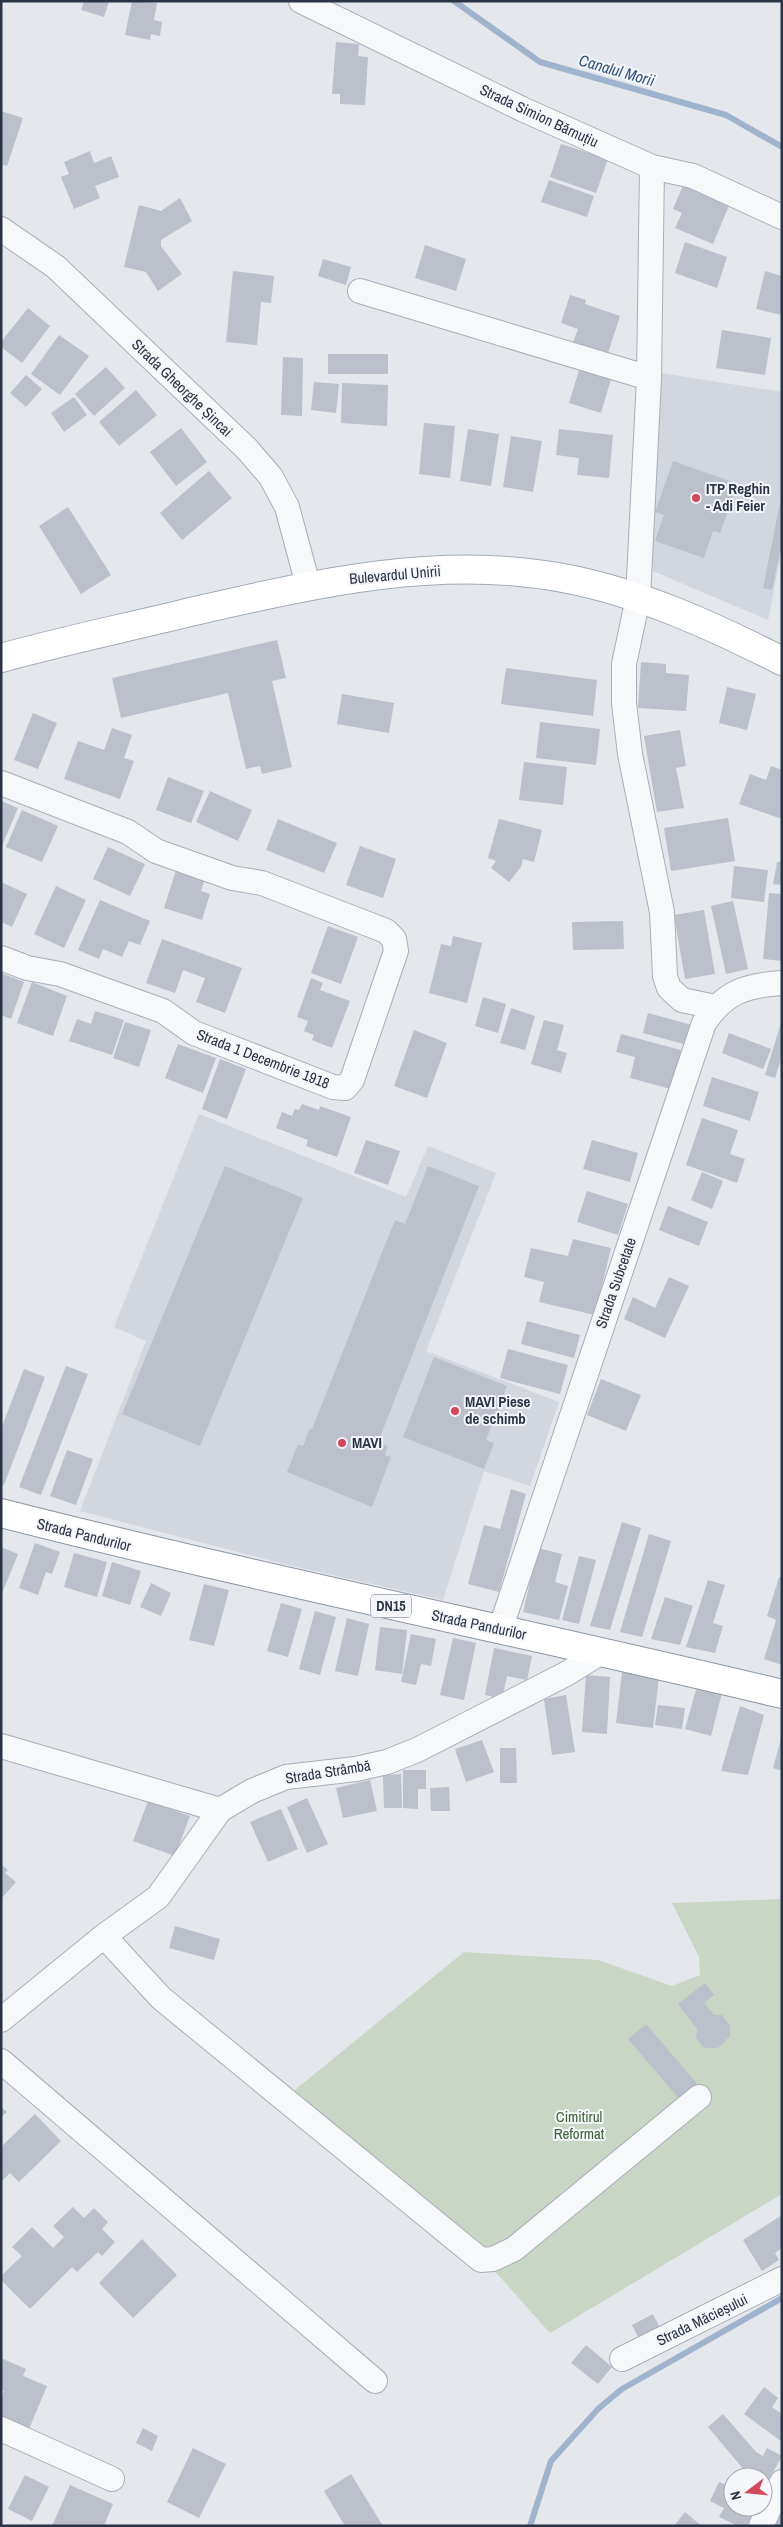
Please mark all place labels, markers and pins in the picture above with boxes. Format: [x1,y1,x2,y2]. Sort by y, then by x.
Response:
place label: ITP Reghin - Adi Feier [706,478,770,516]
marker: ITP Reghin - Adi Feier [690,492,702,504]
place label: MAVI Piese de schimb [465,1391,531,1429]
marker: MAVI Piese de schimb [449,1405,461,1417]
place label: MAVI [352,1432,382,1453]
marker: MAVI [336,1437,348,1449]

